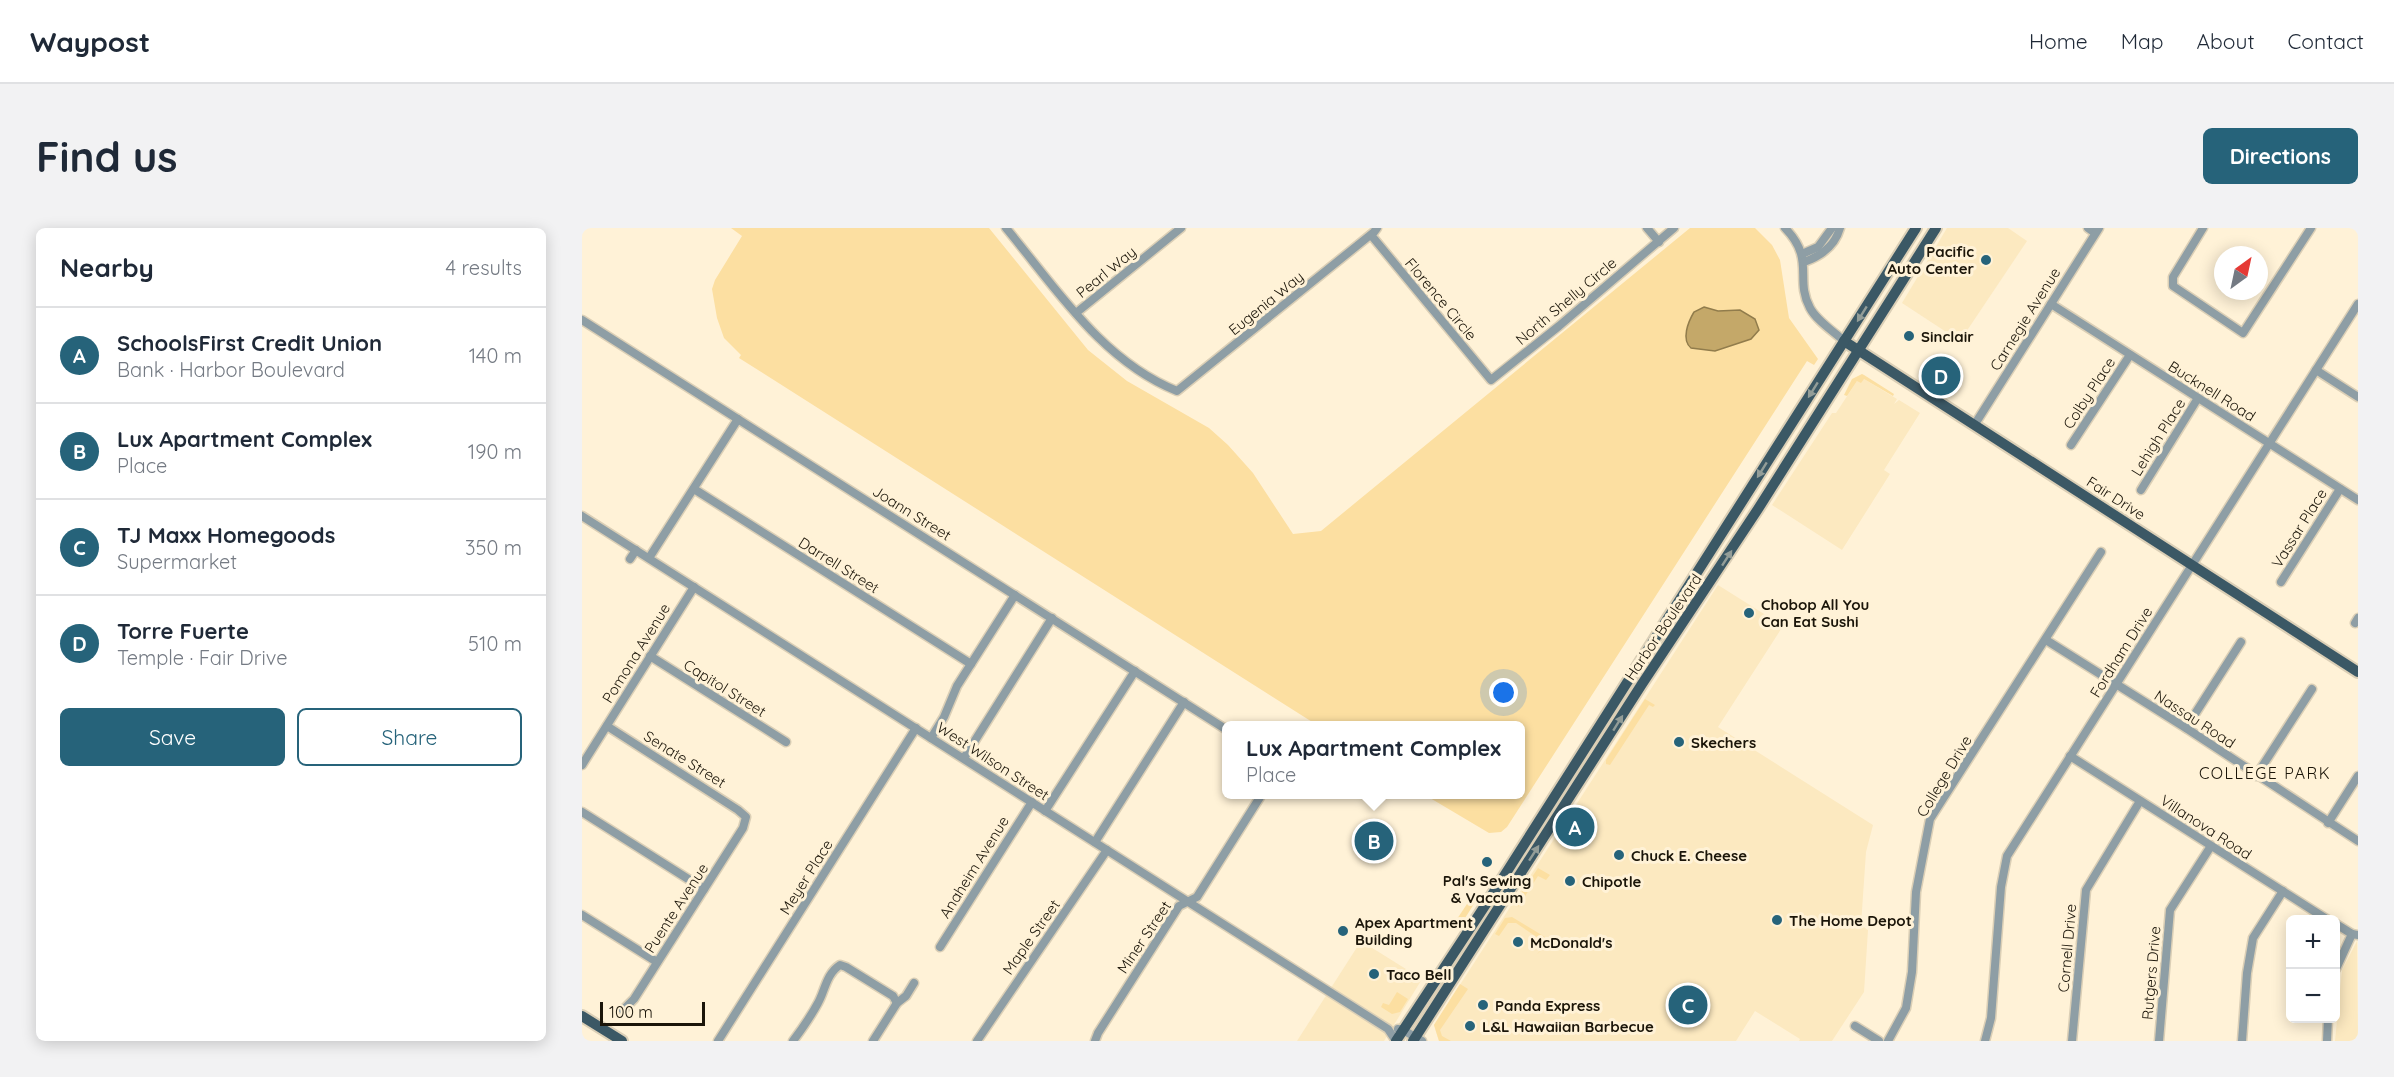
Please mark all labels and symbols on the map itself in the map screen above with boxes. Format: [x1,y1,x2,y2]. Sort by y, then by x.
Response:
street label: Pearl Way [1072,242,1140,302]
place label: Pacific Auto Center [1888,242,1974,278]
north arrow [2214,246,2268,300]
street label: North Shelly Circle [1512,253,1620,349]
marker: Pacific Auto Center [1979,253,1993,267]
street label: Florence Circle [1401,254,1481,344]
street label: Carnegie Avenue [1986,264,2064,374]
street label: Eugenia Way [1225,267,1307,339]
one-way arrow [1856,305,1867,322]
place label: Sinclair [1921,327,1974,346]
marker: Sinclair [1902,329,1916,343]
pin: D [1922,354,1960,398]
street label: Colby Place [2059,354,2119,432]
street label: Bucknell Road [2165,357,2259,425]
one-way arrow [1808,382,1819,398]
street label: Lehigh Place [2127,395,2189,479]
one-way arrow [1757,462,1768,479]
street label: Fair Drive [2083,472,2149,524]
street label: Joann Street [869,481,955,545]
street label: Vassar Place [2267,485,2331,571]
street label: Darrell Street [795,533,883,597]
one-way arrow [1721,550,1732,566]
street label: Harbor Boulevard [1620,570,1706,684]
place label: Chobop All You Can Eat Sushi [1761,595,1869,631]
street label: Pomona Avenue [598,600,674,706]
street label: Fordham Drive [2086,603,2156,701]
marker: Chobop All You Can Eat Sushi [1742,606,1756,620]
street label: Capitol Street [680,655,770,721]
your location [1489,678,1518,707]
street label: Nassau Road [2151,686,2239,752]
one-way arrow [1612,715,1623,731]
street label: West Wilson Street [933,718,1053,804]
street label: Senate Street [640,726,730,792]
street label: College Drive [1912,732,1976,820]
place label: Skechers [1691,733,1756,752]
marker: Skechers [1672,735,1686,749]
district label: COLLEGE PARK [2199,763,2331,783]
street label: Villanova Road [2157,790,2255,864]
pin: A [1556,804,1594,850]
street label: Anaheim Avenue [935,812,1013,922]
pin: B [1354,818,1394,864]
street label: Meyer Place [775,836,837,918]
one-way arrow [1529,845,1540,861]
place label: Chuck E. Cheese [1631,846,1747,865]
marker: Chuck E. Cheese [1612,848,1626,862]
marker: Pal's Sewing & Vaccum [1480,855,1494,869]
street label: Puente Avenue [640,859,712,957]
place label: Pal's Sewing & Vaccum [1443,871,1531,907]
place label: Chipotle [1582,872,1642,891]
marker: Chipotle [1563,874,1577,888]
street label: Maple Street [998,896,1064,978]
street label: Miner Street [1113,897,1175,977]
street label: Cornell Drive [2054,903,2080,993]
place label: The Home Depot [1789,911,1912,930]
place label: Apex Apartment Building [1355,913,1473,949]
marker: The Home Depot [1770,913,1784,927]
marker: Apex Apartment Building [1336,924,1350,938]
street label: Rutgers Drive [2137,925,2165,1021]
place label: McDonald's [1530,933,1612,952]
marker: McDonald's [1511,935,1525,949]
place label: Taco Bell [1386,965,1451,984]
marker: Taco Bell [1367,967,1381,981]
pin: C [1668,982,1708,1028]
place label: Panda Express [1495,996,1600,1015]
marker: Panda Express [1476,998,1490,1012]
scale bar [600,999,705,1026]
place label: L&L Hawaiian Barbecue [1482,1017,1654,1036]
marker: L&L Hawaiian Barbecue [1463,1019,1477,1033]

